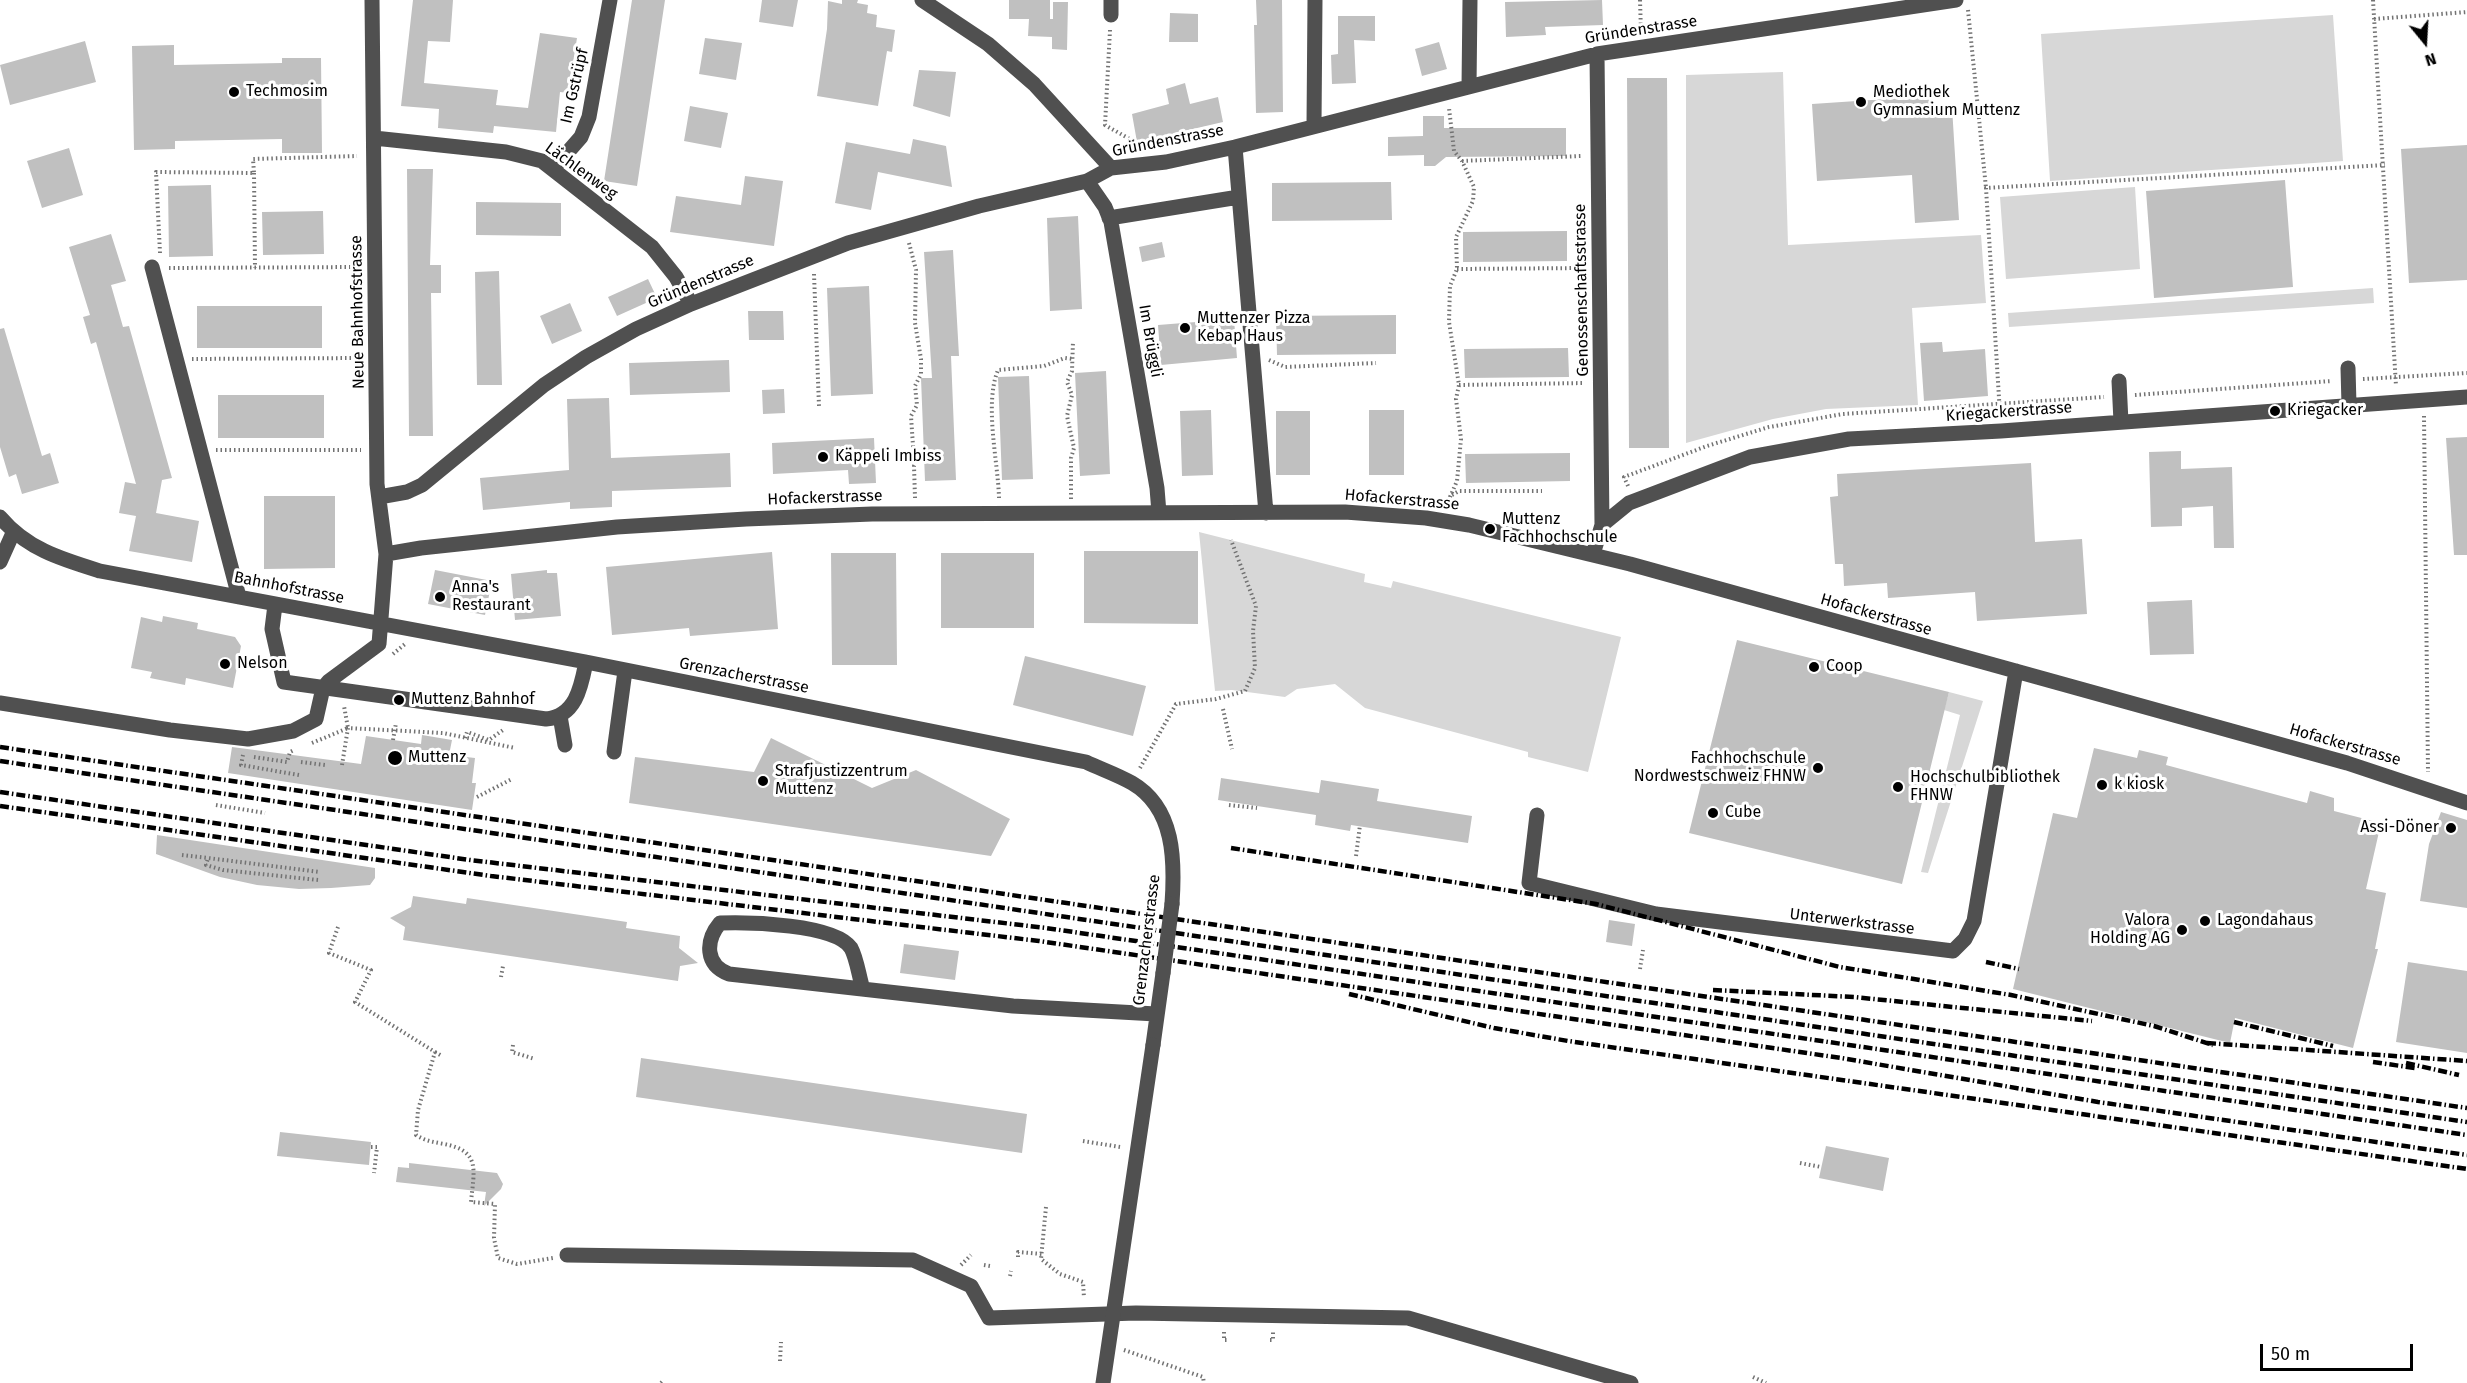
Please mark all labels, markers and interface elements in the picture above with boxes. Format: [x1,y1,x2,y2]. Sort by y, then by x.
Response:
street label: Gründenstrasse [1583,12,1699,48]
north arrow [2395,12,2455,72]
street label: Im Gstrüpf [557,47,593,125]
text: N [2423,49,2439,70]
place label: Techmosim [246,82,328,102]
place label: Mediothek Gymnasium Muttenz [1873,83,2020,121]
marker: Techmosim [227,85,241,99]
marker: Mediothek Gymnasium Muttenz [1854,95,1868,109]
street label: Gründenstrasse [1110,121,1226,161]
street label: Lächlenweg [541,138,621,204]
street label: Genossenschaftsstrasse [1571,203,1593,377]
street label: Neue Bahnhofstrasse [347,235,369,389]
street label: Gründenstrasse [645,251,757,313]
street label: Im Brüggli [1134,303,1166,379]
place label: Muttenzer Pizza Kebap Haus [1197,309,1310,347]
marker: Muttenzer Pizza Kebap Haus [1178,321,1192,335]
street label: Kriegackerstrasse [1945,398,2073,426]
place label: Kriegacker [2287,401,2363,421]
marker: Kriegacker [2268,404,2282,418]
place label: Käppeli Imbiss [835,447,941,467]
marker: Käppeli Imbiss [816,450,830,464]
street label: Hofackerstrasse [1344,485,1460,515]
street label: Hofackerstrasse [767,486,883,510]
place label: Muttenz Fachhochschule [1502,510,1618,548]
marker: Muttenz Fachhochschule [1483,522,1497,536]
street label: Bahnhofstrasse [232,568,346,608]
place label: Anna's Restaurant [452,578,531,616]
marker: Anna's Restaurant [433,590,447,604]
street label: Hofackerstrasse [1818,590,1934,640]
place label: Nelson [237,654,288,674]
street label: Grenzacherstrasse [677,654,811,698]
marker: Nelson [218,657,232,671]
place label: Coop [1826,657,1863,677]
marker: Coop [1807,660,1821,674]
place label: Muttenz Bahnhof [411,690,535,710]
marker: Muttenz Bahnhof [392,693,406,707]
street label: Hofackerstrasse [2287,720,2403,770]
place label: Muttenz [408,748,466,768]
marker: Muttenz [386,749,404,767]
place label: Fachhochschule Nordwestschweiz FHNW [1634,749,1806,787]
marker: Fachhochschule Nordwestschweiz FHNW [1811,761,1825,775]
place label: Strafjustizzentrum Muttenz [775,762,908,800]
place label: Hochschulbibliothek FHNW [1910,768,2060,806]
marker: Strafjustizzentrum Muttenz [756,774,770,788]
place label: k kiosk [2114,775,2164,795]
marker: k kiosk [2095,778,2109,792]
marker: Hochschulbibliothek FHNW [1891,780,1905,794]
place label: Cube [1725,803,1761,823]
marker: Cube [1706,806,1720,820]
place label: Assi-Döner [2360,818,2439,838]
marker: Assi-Döner [2444,821,2458,835]
street label: Grenzacherstrasse [1129,873,1165,1007]
street label: Unterwerkstrasse [1788,905,1916,939]
place label: Valora Holding AG [2090,911,2170,949]
place label: Lagondahaus [2217,911,2313,931]
marker: Lagondahaus [2198,914,2212,928]
marker: Valora Holding AG [2175,923,2189,937]
scale bar [2263,1332,2416,1370]
text: 50 m [2271,1343,2310,1365]

